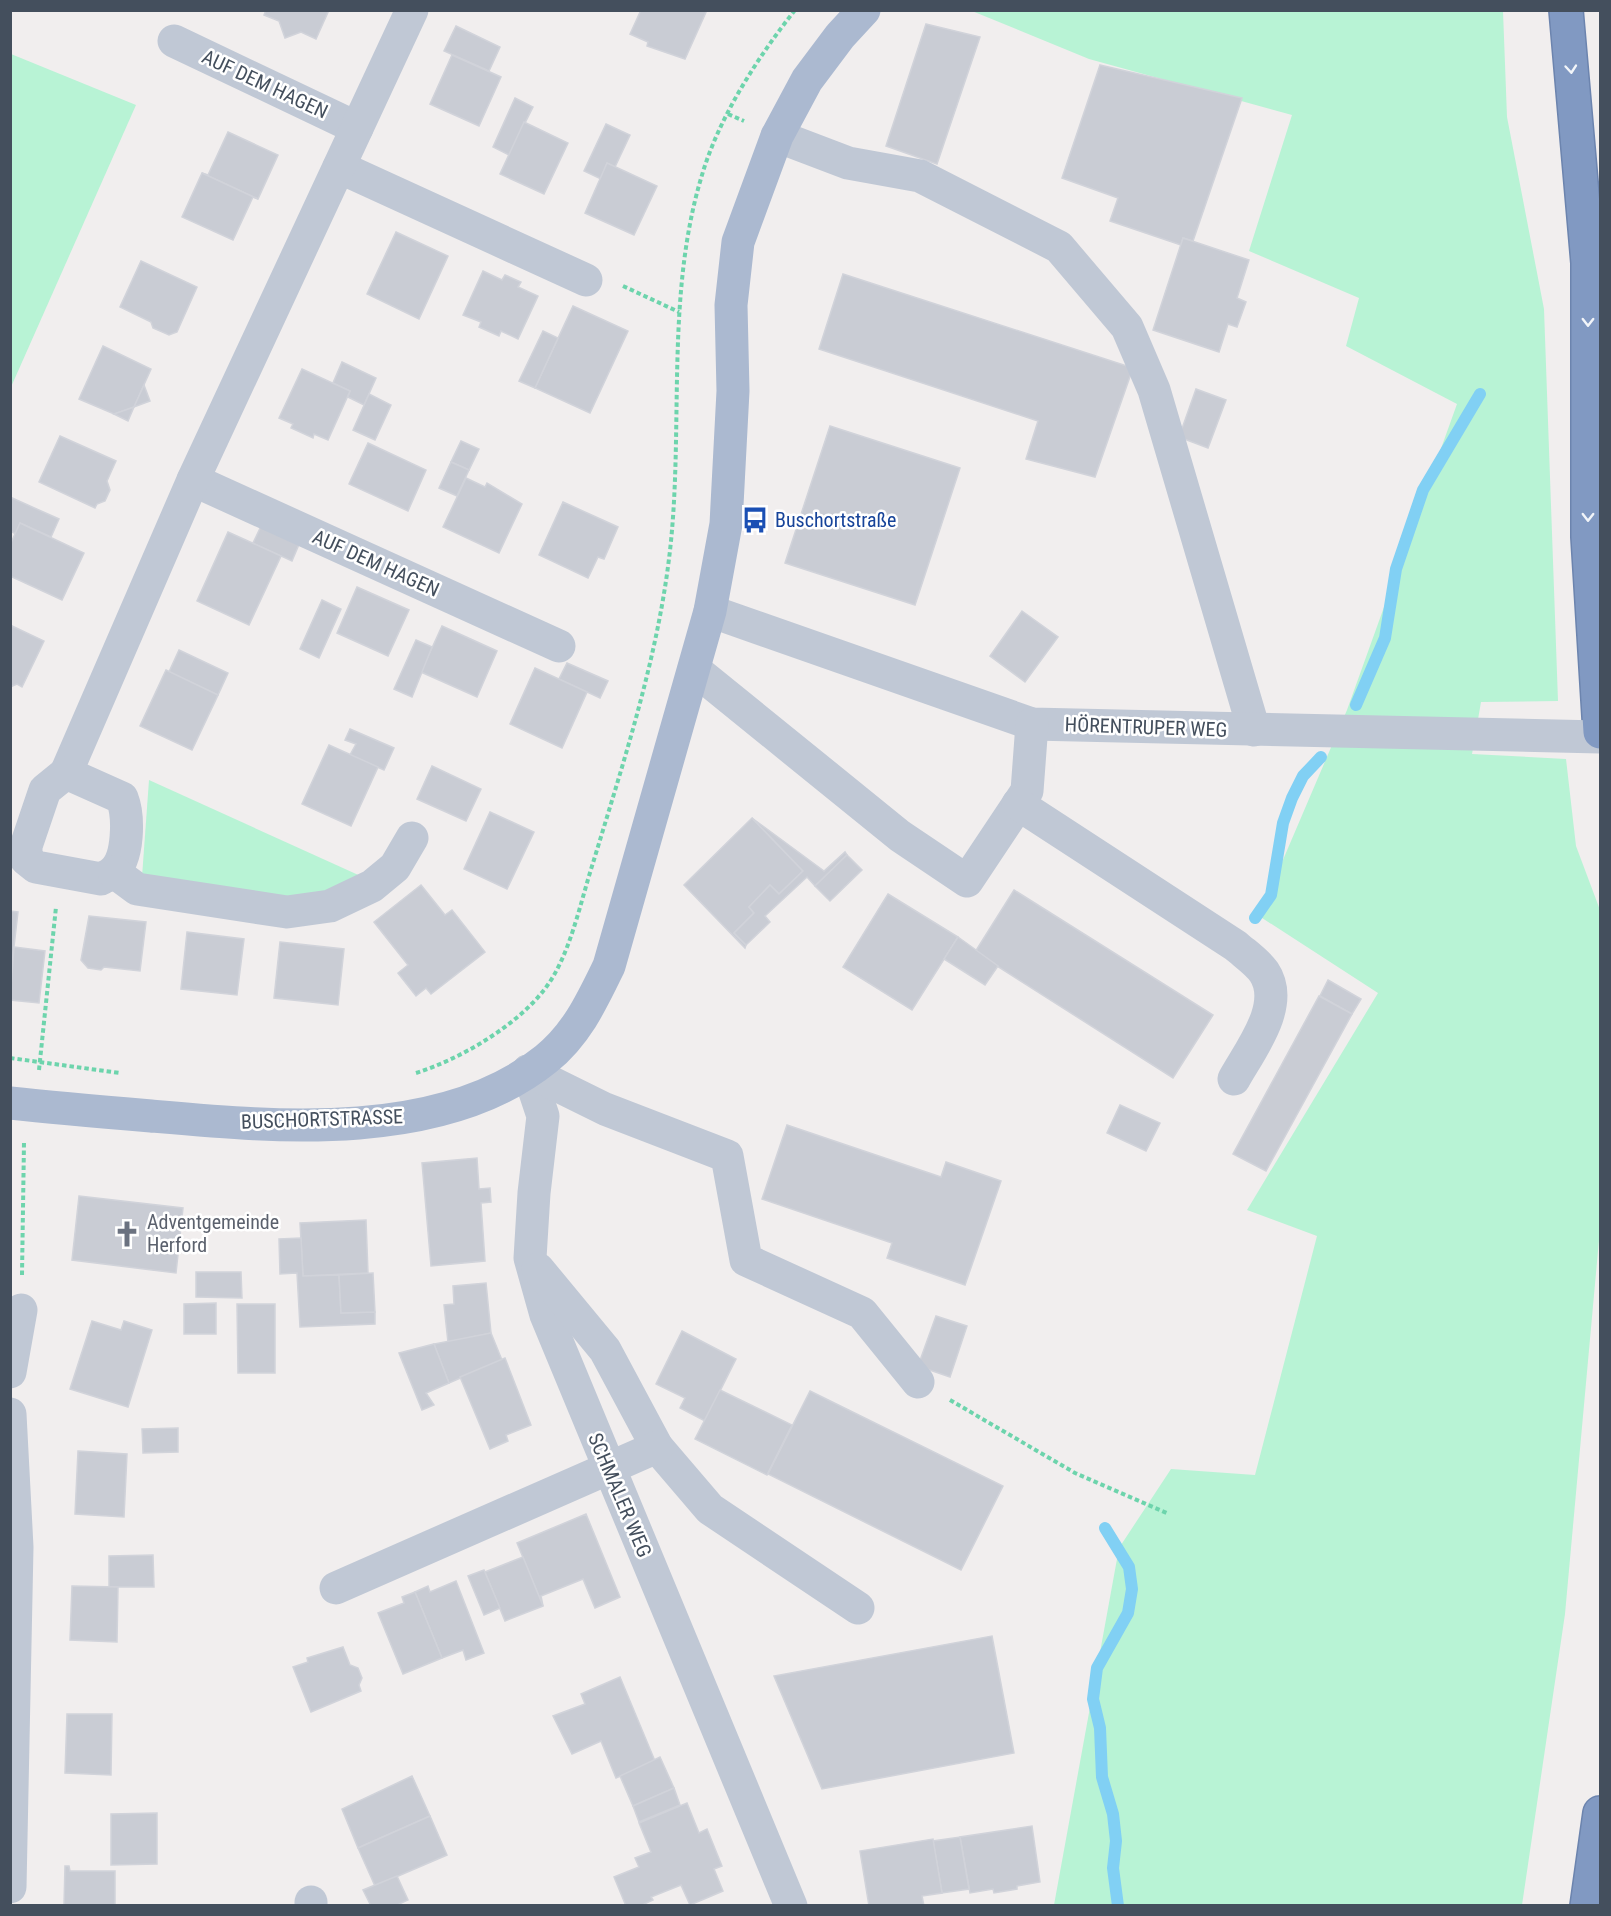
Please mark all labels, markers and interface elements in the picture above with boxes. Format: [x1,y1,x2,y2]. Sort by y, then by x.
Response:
street label: AUF DEM HAGEN [198,44,332,124]
one-way arrow [1564,64,1577,73]
one-way arrow [1582,317,1594,326]
bus stop icon: Buschortstraße [740,505,770,535]
place label: Buschortstraße [775,508,896,532]
one-way arrow [1582,512,1594,521]
street label: AUF DEM HAGEN [309,524,443,602]
street label: HÖRENTRUPER WEG [1064,712,1228,742]
street label: BUSCHORTSTRASSE [241,1104,403,1134]
place label: Adventgemeinde Herford [147,1210,279,1257]
church icon: Adventgemeinde Herford [112,1219,142,1249]
street label: SCHMALER WEG [583,1429,657,1561]

